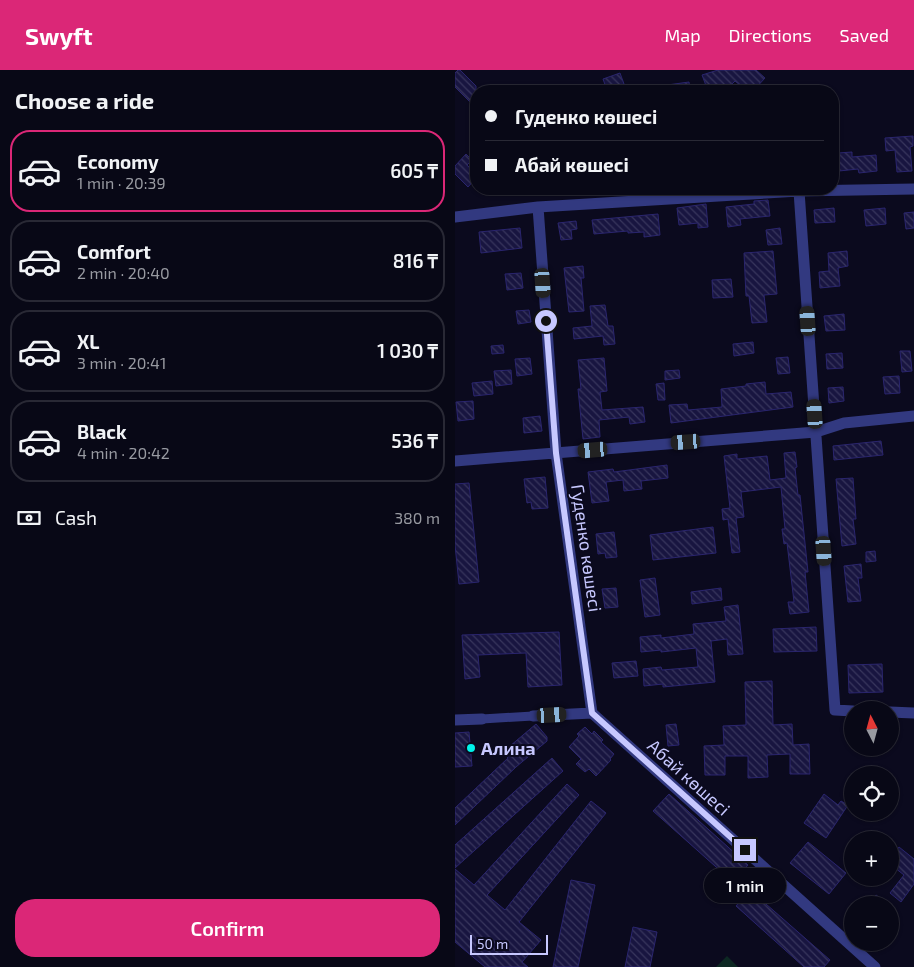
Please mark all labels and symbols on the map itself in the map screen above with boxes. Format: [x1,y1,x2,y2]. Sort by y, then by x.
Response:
car [534,268,551,298]
car [799,306,816,336]
route start [535,310,557,332]
car [806,399,823,429]
car [670,433,701,451]
car [577,441,608,459]
street label: Гуденко көшесі [567,483,607,613]
car [815,536,832,566]
north arrow [844,701,899,756]
car [536,707,567,723]
street label: Абай көшесі [643,734,735,820]
place label: Алина [481,737,536,759]
marker: Алина [465,742,477,754]
route end [734,839,756,861]
callout: 1 min [704,868,786,902]
scale bar [470,932,547,955]

